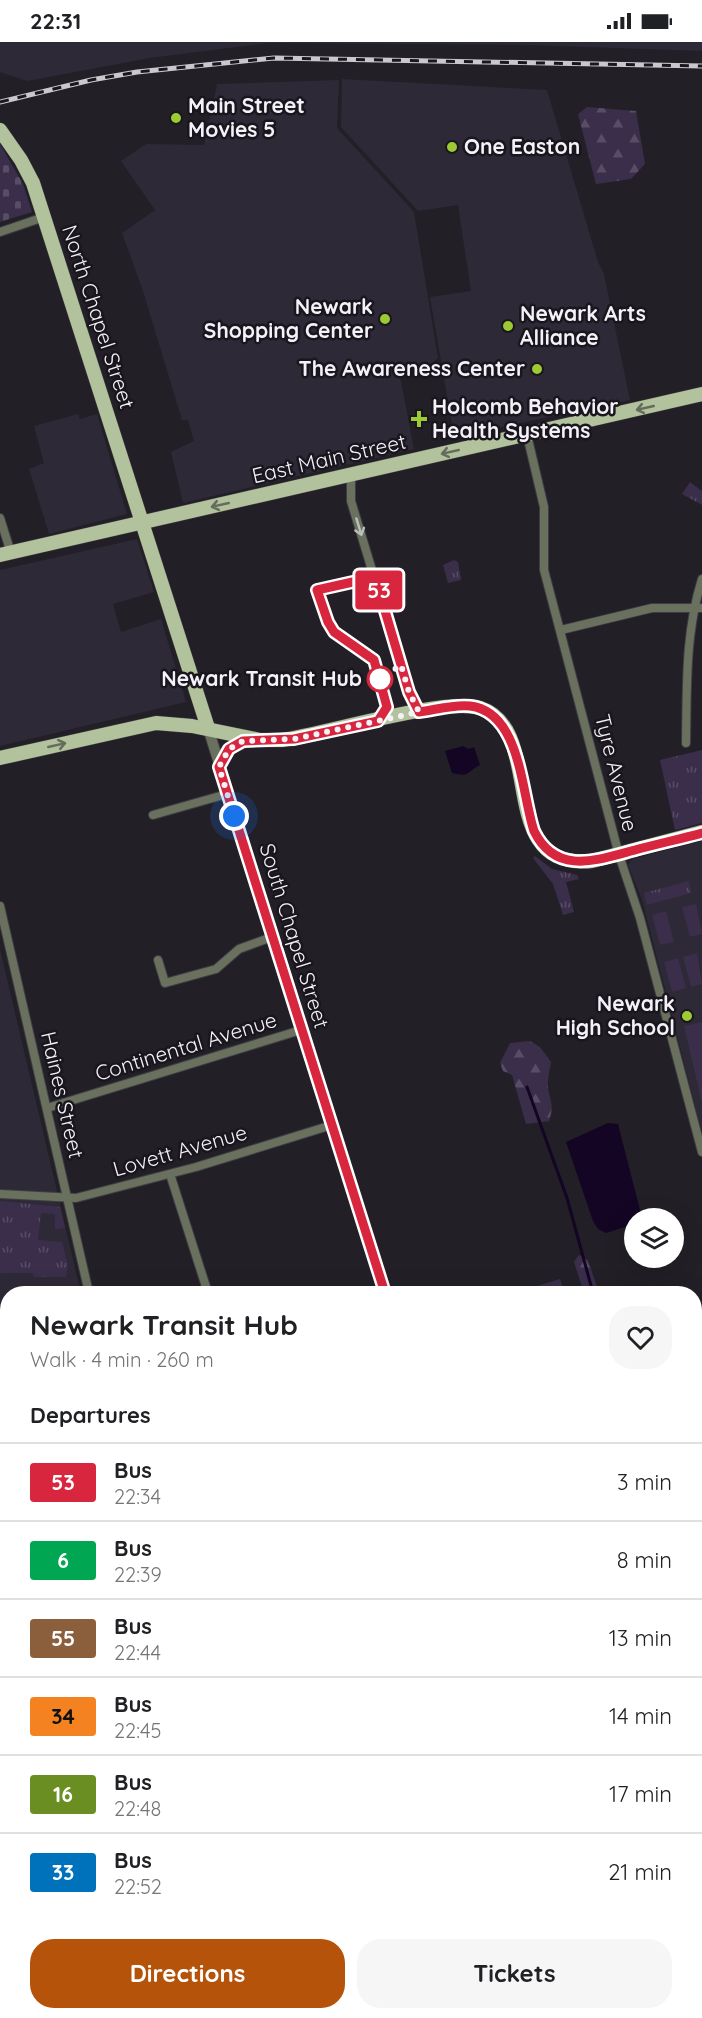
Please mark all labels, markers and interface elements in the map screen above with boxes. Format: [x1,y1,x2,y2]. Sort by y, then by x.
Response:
text: 22:31 [30,7,81,35]
place label: Main Street Movies 5 [188,92,305,142]
marker: Main Street Movies 5 [169,111,183,125]
place label: One Easton [464,133,580,159]
marker: One Easton [445,140,459,154]
street label: North Chapel Street [57,221,141,412]
place label: Newark Shopping Center [204,293,373,343]
place label: Newark Arts Alliance [520,300,646,350]
marker: Newark Shopping Center [378,312,392,326]
marker: Newark Arts Alliance [501,319,515,333]
place label: The Awareness Center [299,355,525,381]
marker: The Awareness Center [530,362,544,376]
place label: Holcomb Behavior Health Systems [432,393,618,443]
one-way arrow [636,402,655,414]
marker: Holcomb Behavior Health Systems [410,410,428,428]
street label: East Main Street [249,428,408,488]
one-way arrow [440,447,459,459]
one-way arrow [211,500,230,511]
one-way arrow [354,517,365,536]
line badge: 53 [352,570,406,610]
text: 53 [367,577,391,603]
place label: Newark Transit Hub [161,665,362,691]
marker: Newark Transit Hub [367,666,393,692]
street label: Tyre Avenue [590,712,644,834]
one-way arrow [47,738,66,750]
your location [219,801,249,831]
street label: South Chapel Street [254,840,335,1031]
place label: Newark High School [556,990,675,1040]
street label: Continental Avenue [92,1006,280,1086]
marker: Newark High School [680,1009,694,1023]
street label: Haines Street [36,1029,90,1161]
street label: Lovett Avenue [110,1118,250,1182]
map controls [624,1208,684,1268]
button: layers [624,1208,684,1268]
button: heart [609,1306,672,1369]
text: Newark Transit Hub [30,1307,298,1342]
text: Walk · 4 min · 260 m [30,1347,214,1372]
text: Departures [30,1401,151,1429]
text: Bus [114,1456,152,1484]
text: 3 min [617,1468,672,1496]
text: 53 [51,1469,75,1495]
text: 22:34 [114,1484,161,1509]
text: Bus [114,1534,152,1562]
text: 8 min [617,1546,672,1574]
text: 6 [57,1547,69,1573]
text: 22:39 [114,1562,162,1587]
text: Bus [114,1612,152,1640]
text: 13 min [609,1624,672,1652]
text: 55 [51,1625,75,1651]
text: 22:44 [114,1640,161,1665]
text: Bus [114,1690,152,1718]
text: 14 min [609,1702,672,1730]
text: 34 [51,1703,75,1729]
text: 22:45 [114,1718,162,1743]
text: Bus [114,1768,152,1796]
text: 17 min [609,1780,672,1808]
text: 16 [53,1781,73,1807]
text: 22:48 [114,1796,161,1821]
text: Bus [114,1846,152,1874]
text: 21 min [608,1858,672,1886]
text: 33 [52,1859,74,1885]
text: 22:52 [114,1874,162,1899]
button: Directions [30,1939,345,2008]
button: Tickets [357,1939,672,2008]

